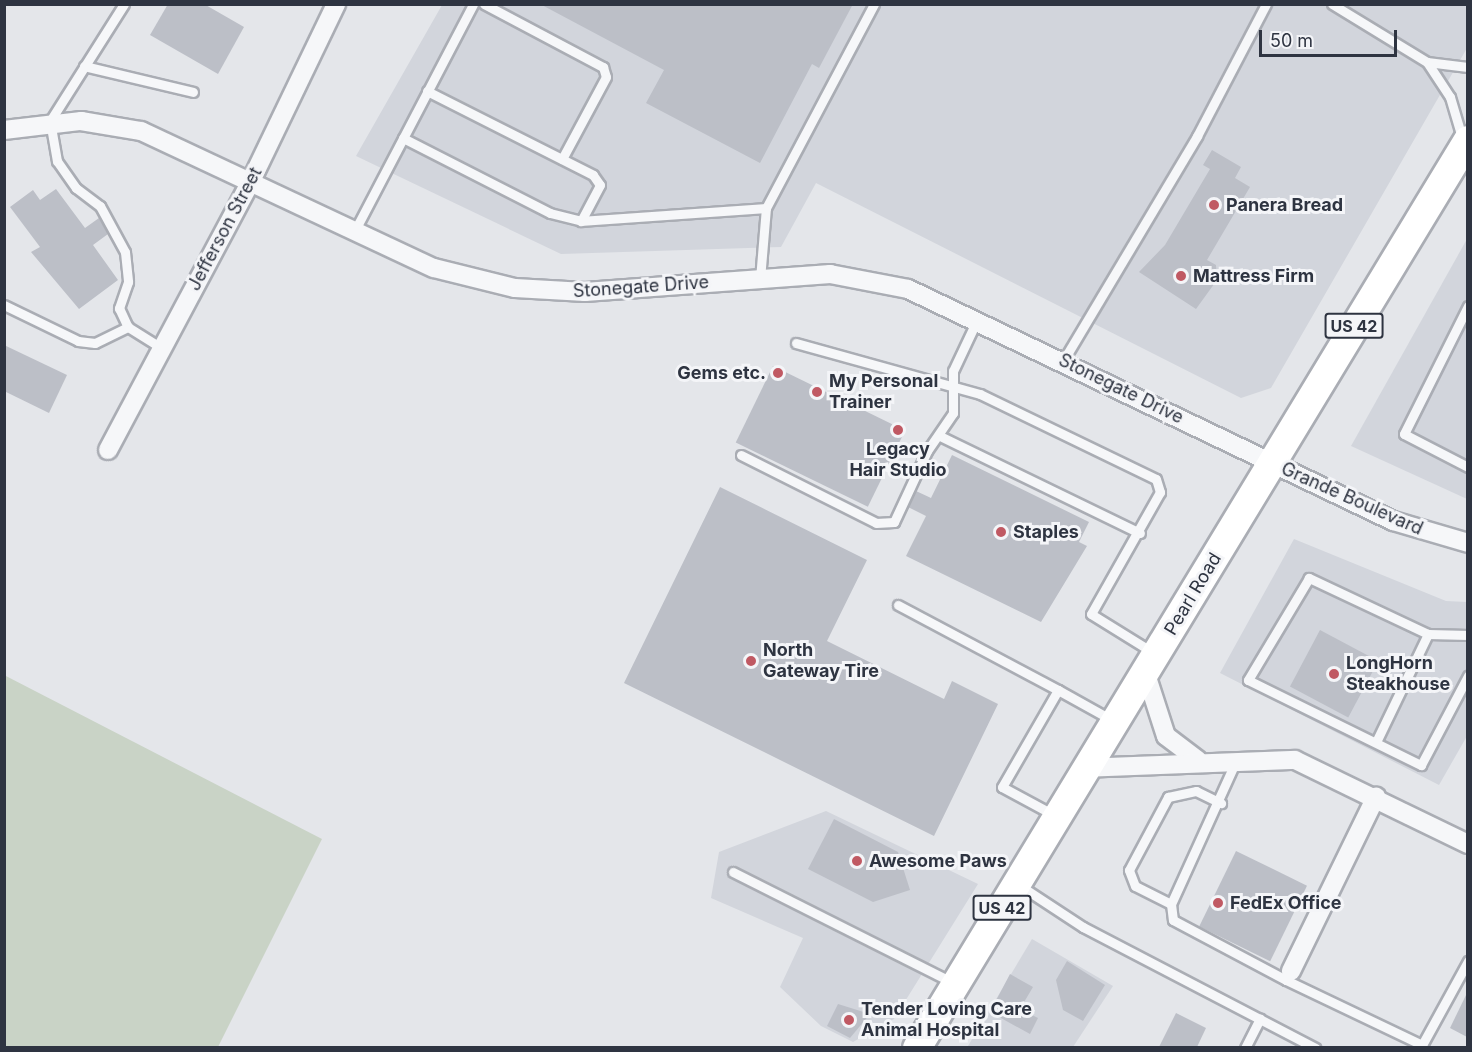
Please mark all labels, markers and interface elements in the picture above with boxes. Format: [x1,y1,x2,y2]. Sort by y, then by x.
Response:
scale bar [1262,18,1400,56]
text: 50 m [1270,30,1313,51]
street label: Jefferson Street [183,163,267,295]
place label: Panera Bread [1226,194,1343,216]
marker: Panera Bread [1207,198,1221,212]
place label: Mattress Firm [1193,265,1314,287]
marker: Mattress Firm [1174,269,1188,283]
street label: Stonegate Drive [572,271,710,303]
road number: US 42 [1324,313,1384,339]
street label: Stonegate Drive [1055,349,1187,429]
place label: Gems etc. [677,362,766,384]
marker: Gems etc. [771,366,785,380]
place label: My Personal Trainer [829,371,938,413]
marker: My Personal Trainer [810,385,824,399]
marker: Legacy Hair Studio [891,423,905,437]
place label: Legacy Hair Studio [849,439,947,482]
street label: Grande Boulevard [1278,458,1426,540]
place label: Staples [1013,521,1079,543]
marker: Staples [994,525,1008,539]
street label: Pearl Road [1160,549,1226,639]
place label: North Gateway Tire [763,640,879,682]
place label: LongHorn Steakhouse [1346,653,1450,696]
marker: North Gateway Tire [744,654,758,668]
marker: LongHorn Steakhouse [1327,667,1341,681]
place label: Awesome Paws [869,850,1007,872]
marker: Awesome Paws [850,854,864,868]
place label: FedEx Office [1230,892,1342,914]
road number: US 42 [972,895,1032,921]
marker: FedEx Office [1211,896,1225,910]
place label: Tender Loving Care Animal Hospital [861,999,1032,1042]
marker: Tender Loving Care Animal Hospital [842,1013,856,1027]

